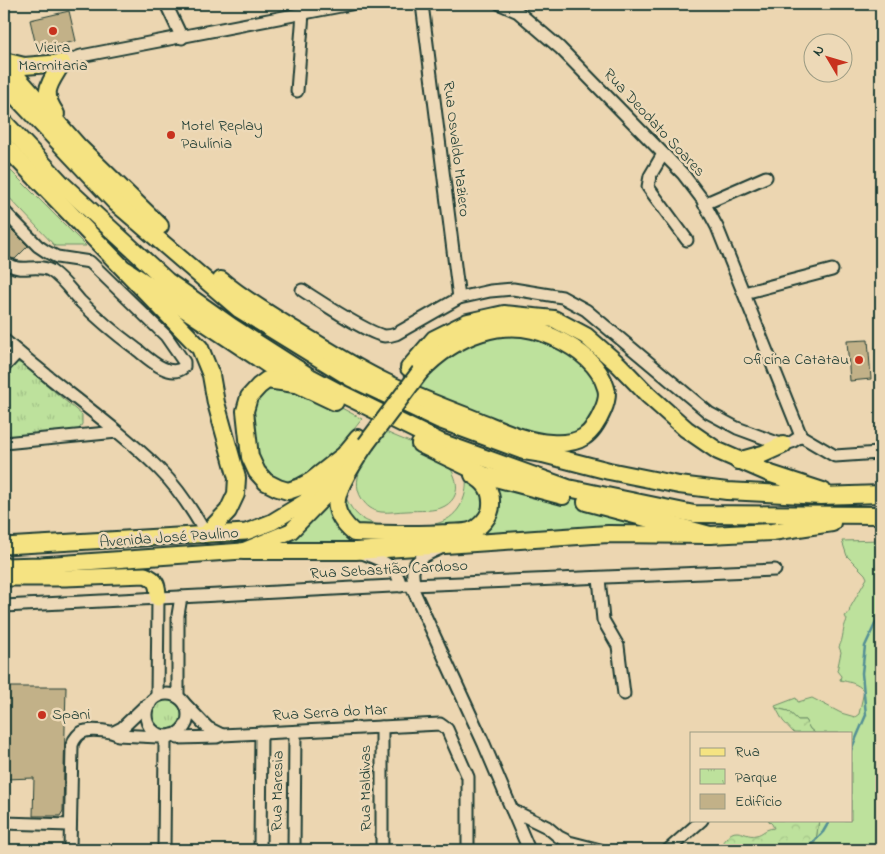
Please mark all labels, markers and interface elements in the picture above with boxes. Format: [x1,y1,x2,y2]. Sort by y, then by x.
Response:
marker: Vieira Marmitaria [47,25,59,37]
north arrow [802,32,852,82]
place label: Vieira Marmitaria [18,36,88,78]
text: N [808,41,830,61]
street label: Rua Deodato Soares [597,63,711,183]
street label: Rua Osvaldo Maziero [436,80,476,218]
place label: Motel Replay Paulínia [181,114,263,156]
marker: Motel Replay Paulínia [165,129,177,141]
place label: Oficina Catatau [743,348,849,372]
marker: Oficina Catatau [853,354,865,366]
street label: Avenida José Paulino [99,521,239,555]
street label: Rua Sebastião Cardoso [309,554,469,586]
street label: Rua Serra do Mar [272,698,388,728]
place label: Spani [52,703,91,727]
marker: Spani [36,709,48,721]
legend [690,732,852,822]
text: Rua [735,741,760,763]
street label: Rua Maldivas [354,745,378,831]
street label: Rua Maresia [265,750,291,832]
text: Parque [735,767,777,789]
text: Edifício [735,791,782,813]

